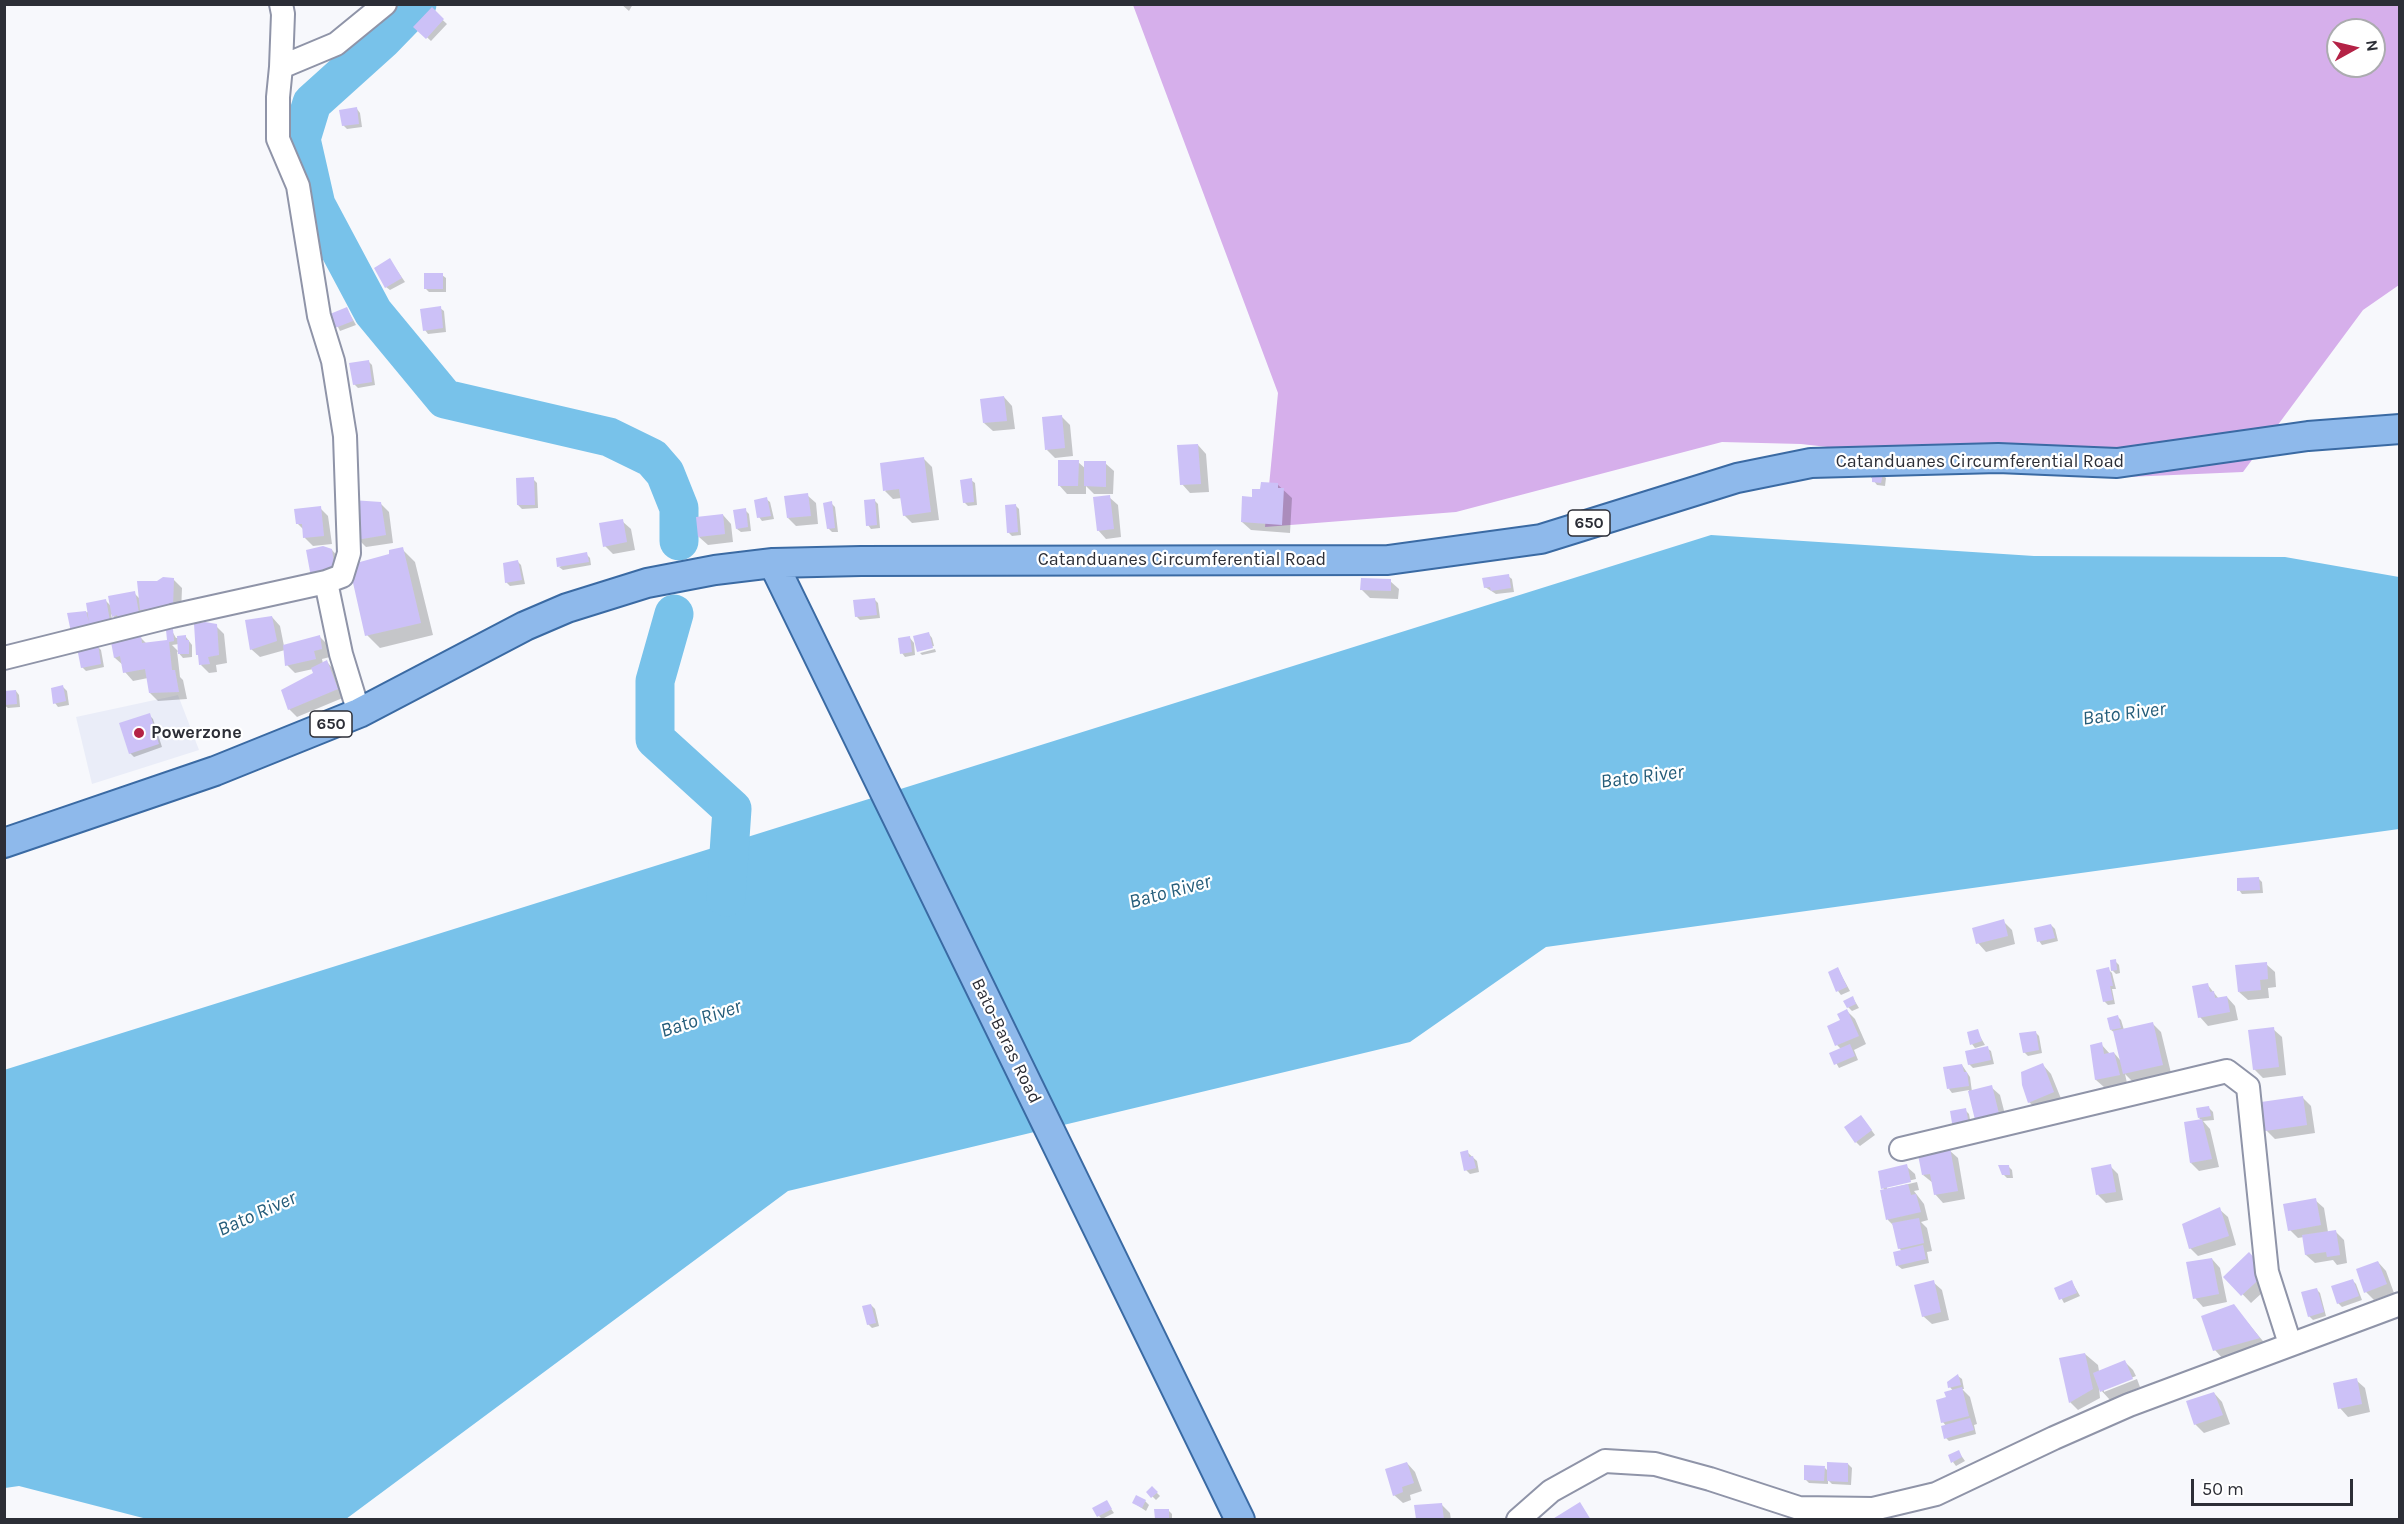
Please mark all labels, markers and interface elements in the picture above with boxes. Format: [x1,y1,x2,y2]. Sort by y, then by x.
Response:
north arrow [2326,18,2386,78]
text: N [2362,39,2383,53]
street label: Catanduanes Circumferential Road [1836,451,2124,473]
road number: 650 [1568,510,1610,536]
street label: Catanduanes Circumferential Road [1038,549,1326,571]
water label: Bato River [2081,697,2167,731]
road number: 650 [310,711,352,737]
place label: Powerzone [151,722,242,744]
marker: Powerzone [132,726,146,740]
water label: Bato River [1599,760,1685,794]
water label: Bato River [1126,870,1214,914]
street label: Bato-Baras Road [966,975,1046,1107]
water label: Bato River [657,995,745,1043]
water label: Bato River [214,1186,300,1242]
scale bar [2194,1467,2356,1505]
text: 50 m [2202,1478,2244,1500]

